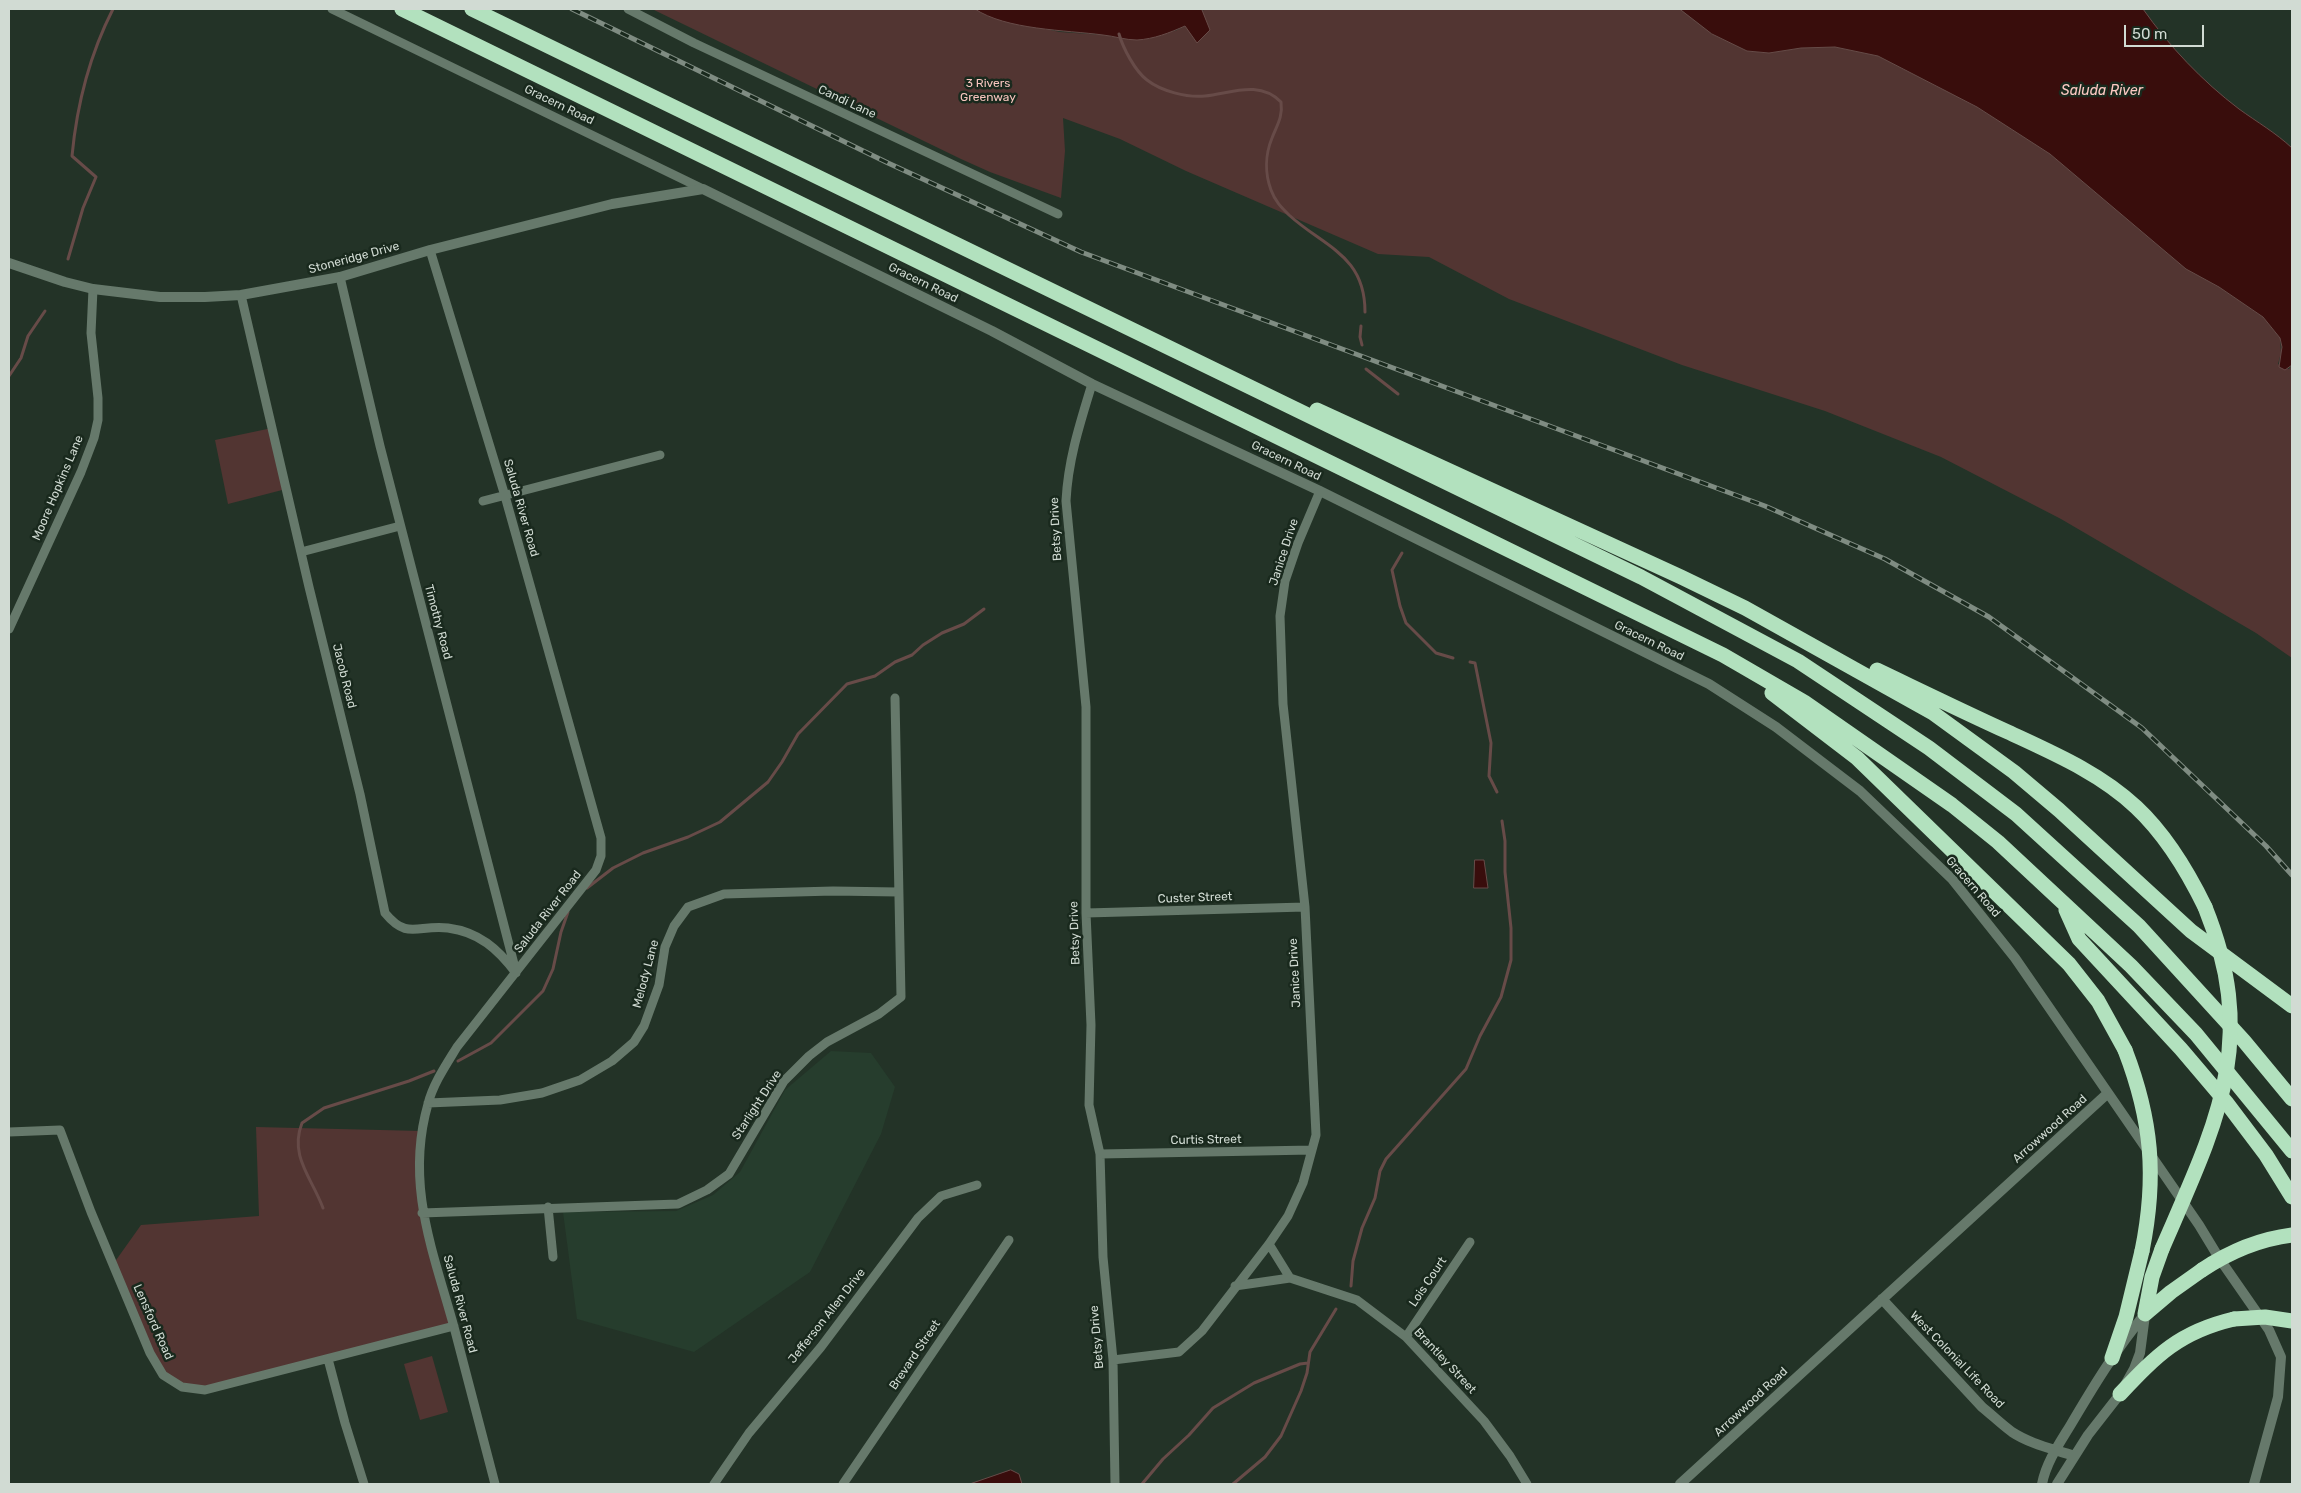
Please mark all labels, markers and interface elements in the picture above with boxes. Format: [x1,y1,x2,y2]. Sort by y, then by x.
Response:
scale bar [2126,15,2206,47]
text: 50 m [2132,25,2167,43]
park label: 3 Rivers Greenway [960,77,1016,105]
street label: Gracern Road [522,82,596,128]
street label: Candi Lane [816,82,878,122]
water label: Saluda River [2061,83,2143,99]
street label: Stoneridge Drive [307,239,401,277]
street label: Gracern Road [886,260,960,306]
street label: Moore Hopkins Lane [29,433,87,543]
street label: Gracern Road [1249,438,1323,484]
street label: Saluda River Road [500,458,542,558]
street label: Betsy Drive [1047,497,1065,561]
street label: Janice Drive [1266,517,1302,587]
street label: Timothy Road [421,583,455,661]
street label: Gracern Road [1612,618,1686,664]
street label: Jacob Road [329,642,359,710]
street label: Gracern Road [1943,854,2003,920]
street label: Saluda River Road [511,868,585,956]
street label: Custer Street [1157,889,1233,907]
street label: Betsy Drive [1067,901,1083,965]
street label: Melody Lane [630,938,662,1010]
street label: Janice Drive [1286,938,1304,1008]
street label: Starlight Drive [729,1068,785,1142]
street label: Arrowwood Road [2010,1092,2090,1166]
street label: Curtis Street [1170,1132,1242,1148]
street label: Saluda River Road [440,1253,480,1355]
street label: Lois Court [1406,1254,1450,1310]
street label: Jefferson Allen Drive [785,1266,869,1366]
street label: Lensford Road [130,1282,176,1362]
street label: Betsy Drive [1087,1305,1107,1369]
street label: West Colonial Life Road [1907,1308,2007,1412]
street label: Brevard Street [886,1317,944,1393]
street label: Brantley Street [1411,1325,1479,1397]
street label: Arrowwood Road [1711,1364,1791,1440]

